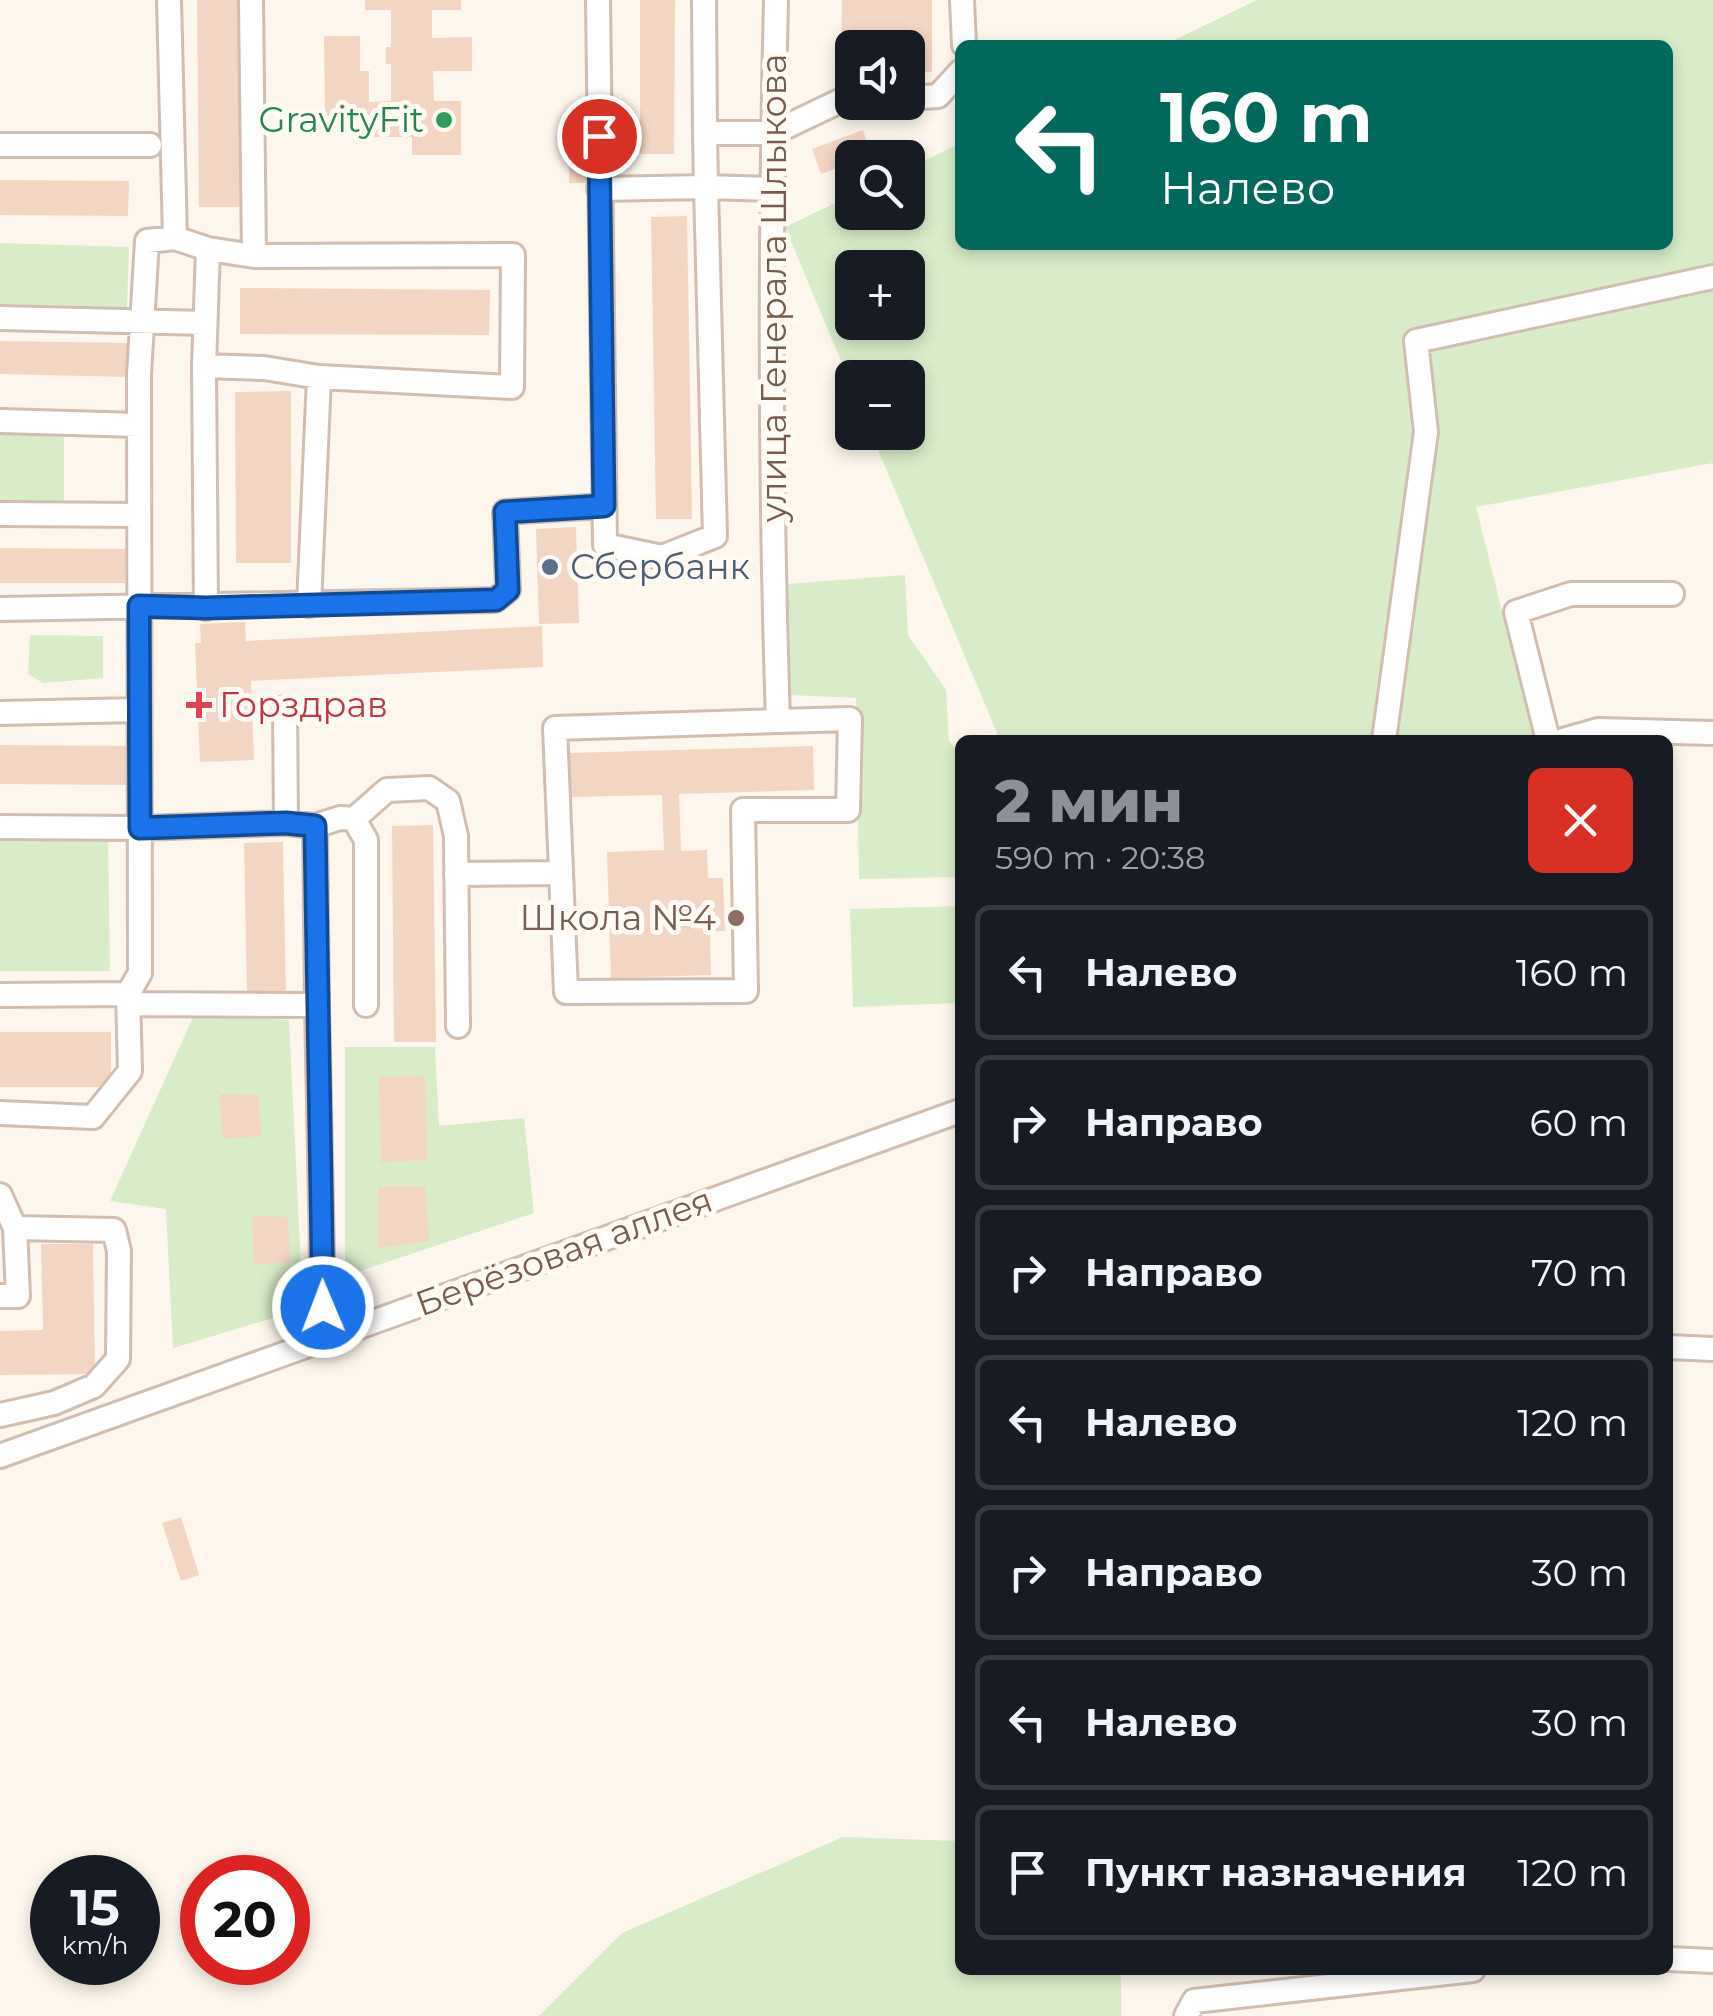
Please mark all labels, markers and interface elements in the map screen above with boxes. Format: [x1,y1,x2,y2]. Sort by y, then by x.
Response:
map controls [835,30,925,450]
button: sound [835,30,925,120]
street label: улица Генерала Шлыкова [752,54,795,523]
text: 160 m [1160,74,1373,160]
icon: left [995,80,1125,210]
pin [557,94,642,179]
place label: GravityFit [259,98,424,141]
marker: GravityFit [433,109,455,131]
icon: arrive [572,109,627,164]
button: search [835,140,925,230]
text: Налево [1160,160,1335,215]
button: + [835,250,925,340]
button: − [835,360,925,450]
place label: Сбербанк [570,545,750,588]
marker: Сбербанк [539,556,561,578]
place label: Горздрав [219,683,388,726]
marker: Горздрав [188,694,210,716]
text: 2 мин [995,764,1183,837]
button: close [1528,768,1633,873]
text: 590 m · 20:38 [995,838,1206,877]
place label: Школа №4 [519,896,716,939]
marker: Школа №4 [725,907,747,929]
icon: left [1000,945,1055,1000]
text: Налево [1085,949,1237,996]
text: 160 m [1516,949,1628,996]
icon: right [1000,1095,1055,1150]
text: Направо [1085,1099,1263,1146]
text: 60 m [1529,1099,1628,1146]
street label: Берёзовая аллея [410,1178,718,1325]
icon: right [1000,1245,1055,1300]
text: Направо [1085,1249,1263,1296]
text: 70 m [1531,1249,1628,1296]
position arrow [271,1255,375,1359]
icon: left [1000,1395,1055,1450]
text: Налево [1085,1399,1237,1446]
text: 120 m [1517,1399,1628,1446]
icon: right [1000,1545,1055,1600]
text: Направо [1085,1549,1263,1596]
text: 30 m [1531,1549,1628,1596]
icon: left [1000,1695,1055,1750]
text: Налево [1085,1699,1237,1746]
text: 30 m [1531,1699,1628,1746]
icon: arrive [1000,1845,1055,1900]
text: Пункт назначения [1085,1849,1467,1896]
text: 120 m [1517,1849,1628,1896]
speed limit sign: 20 [180,1855,310,1985]
text: 15 [70,1877,120,1938]
text: km/h [62,1930,128,1960]

